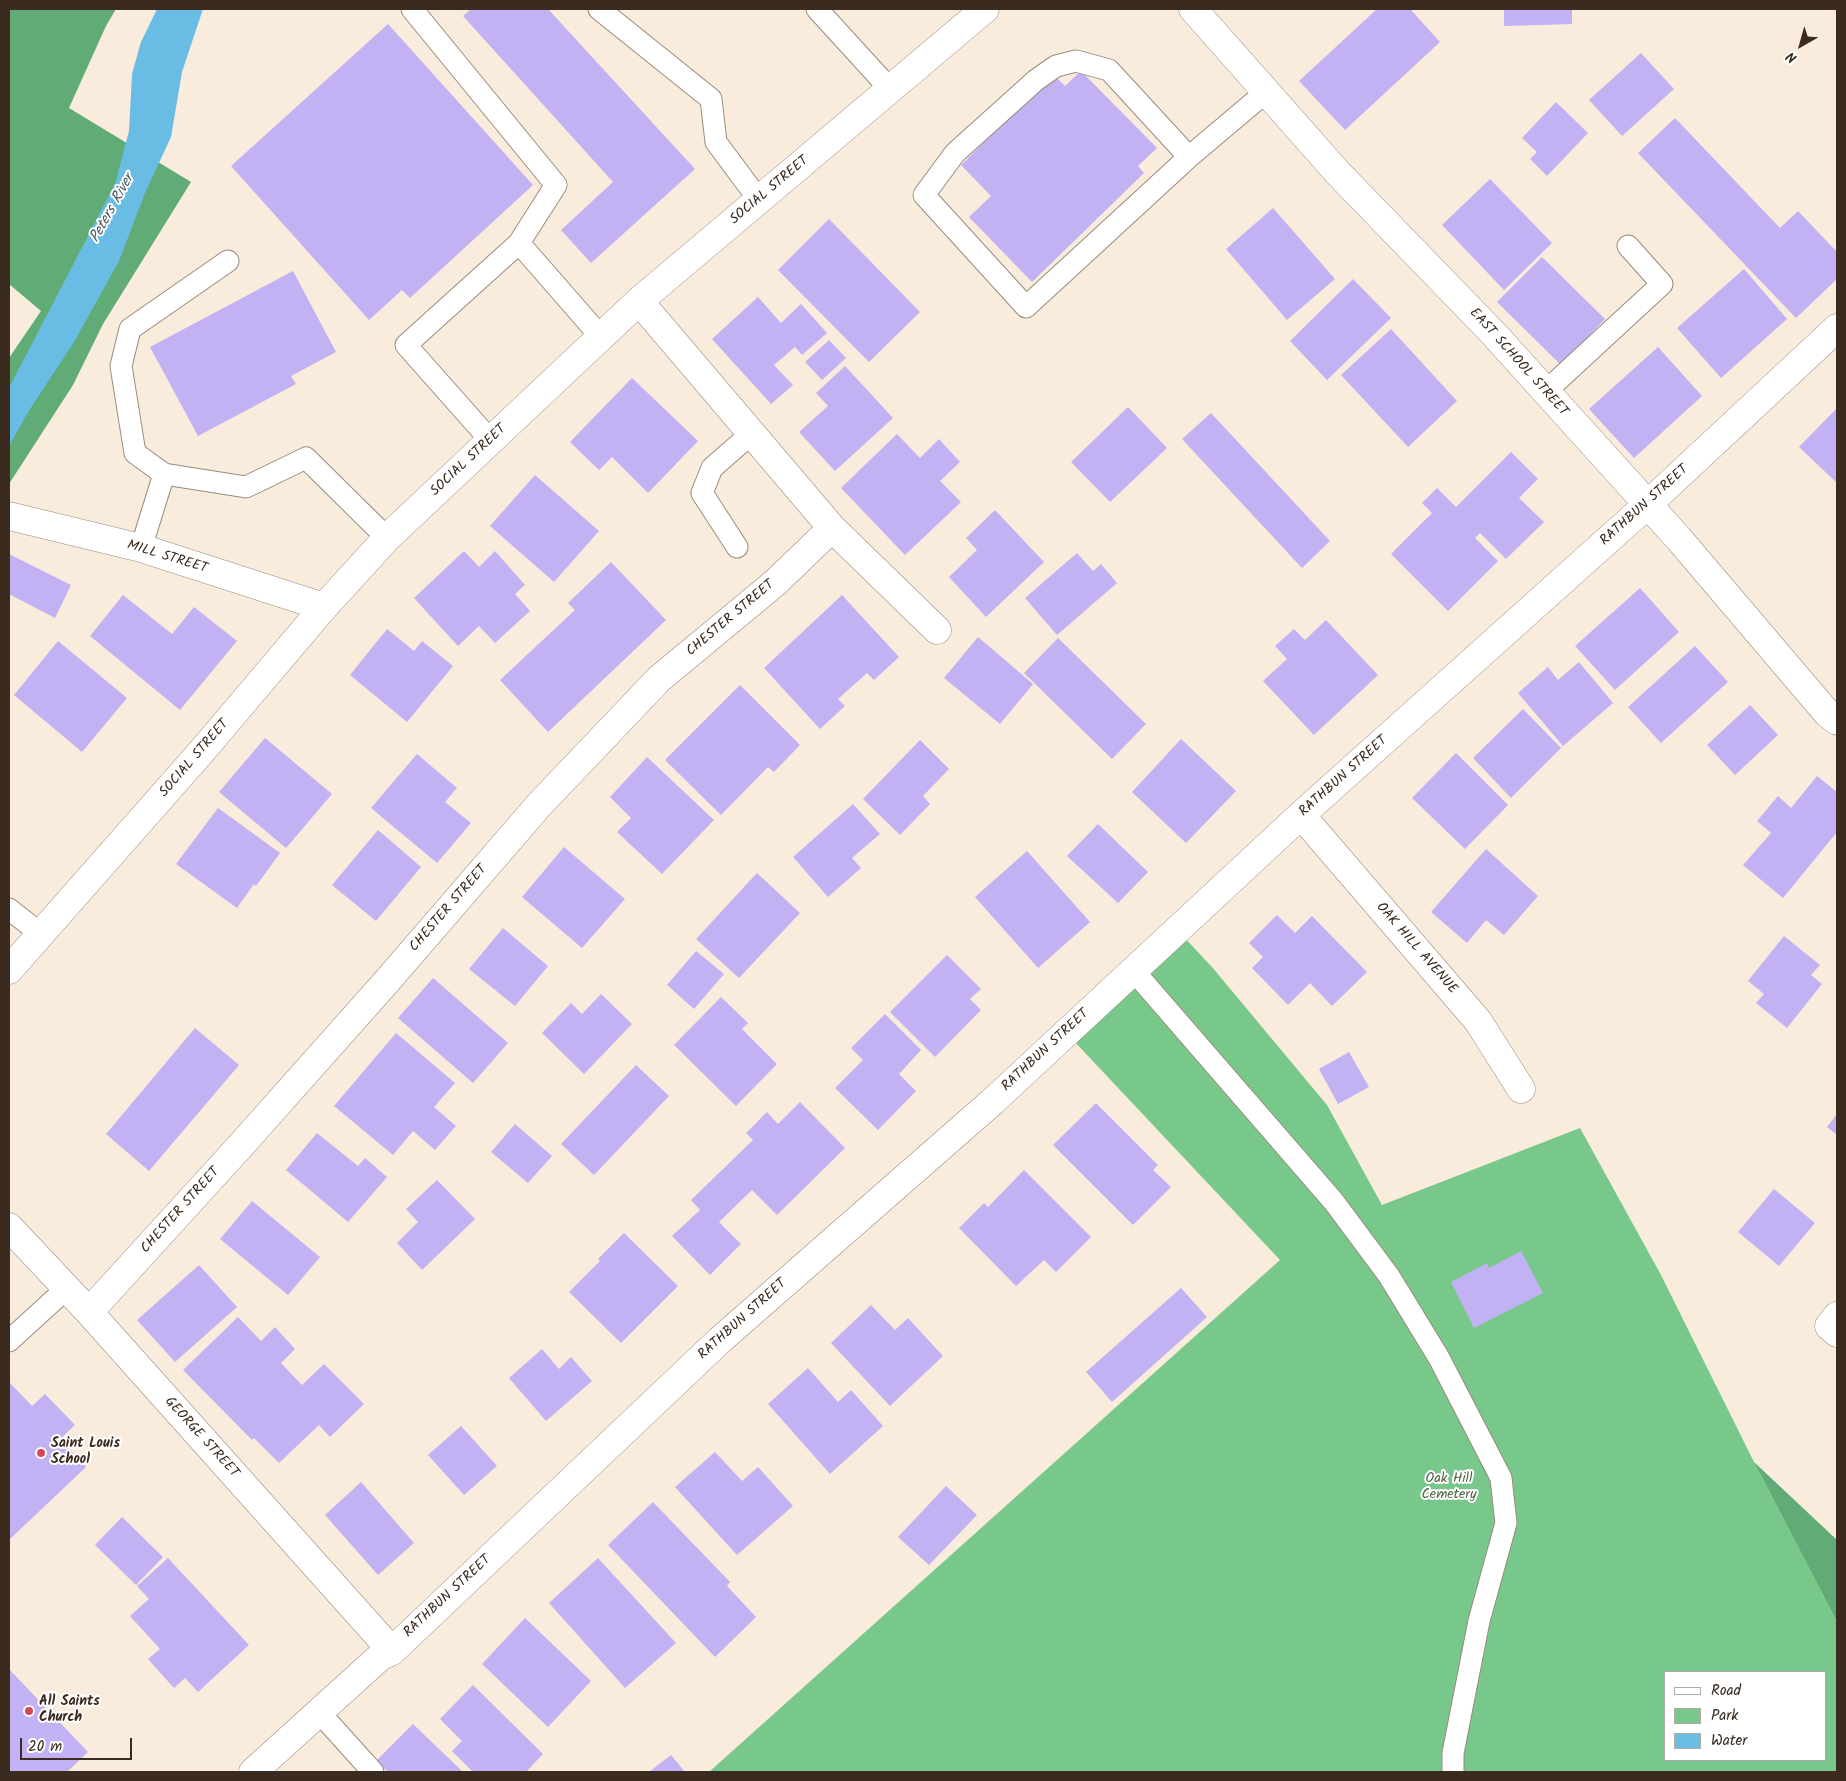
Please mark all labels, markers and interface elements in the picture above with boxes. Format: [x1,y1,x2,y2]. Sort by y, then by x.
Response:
north arrow [1776,20,1826,70]
text: N [1782,45,1802,68]
street label: SOCIAL STREET [727,153,813,229]
water label: Peters River [87,172,139,246]
street label: EAST SCHOOL STREET [1465,305,1571,421]
street label: SOCIAL STREET [428,422,510,500]
street label: RATHBUN STREET [1597,462,1693,550]
street label: MILL STREET [125,538,209,578]
street label: CHESTER STREET [684,577,778,661]
street label: SOCIAL STREET [157,717,233,801]
street label: RATHBUN STREET [1296,733,1392,821]
street label: CHESTER STREET [407,862,491,956]
street label: OAK HILL AVENUE [1372,900,1460,998]
street label: RATHBUN STREET [999,1006,1093,1096]
street label: CHESTER STREET [138,1165,224,1257]
street label: RATHBUN STREET [695,1276,791,1364]
street label: GEORGE STREET [160,1394,242,1482]
place label: Saint Louis School [51,1437,120,1470]
marker: Saint Louis School [35,1447,47,1459]
park label: Oak Hill Cemetery [1421,1472,1477,1504]
street label: RATHBUN STREET [401,1552,495,1642]
legend [1664,1671,1826,1761]
text: Road [1711,1679,1741,1703]
place label: All Saints Church [39,1695,100,1728]
text: Park [1711,1704,1738,1728]
marker: All Saints Church [23,1705,35,1717]
scale bar [22,1728,135,1760]
text: Water [1711,1729,1747,1753]
text: 20 m [28,1735,62,1759]

